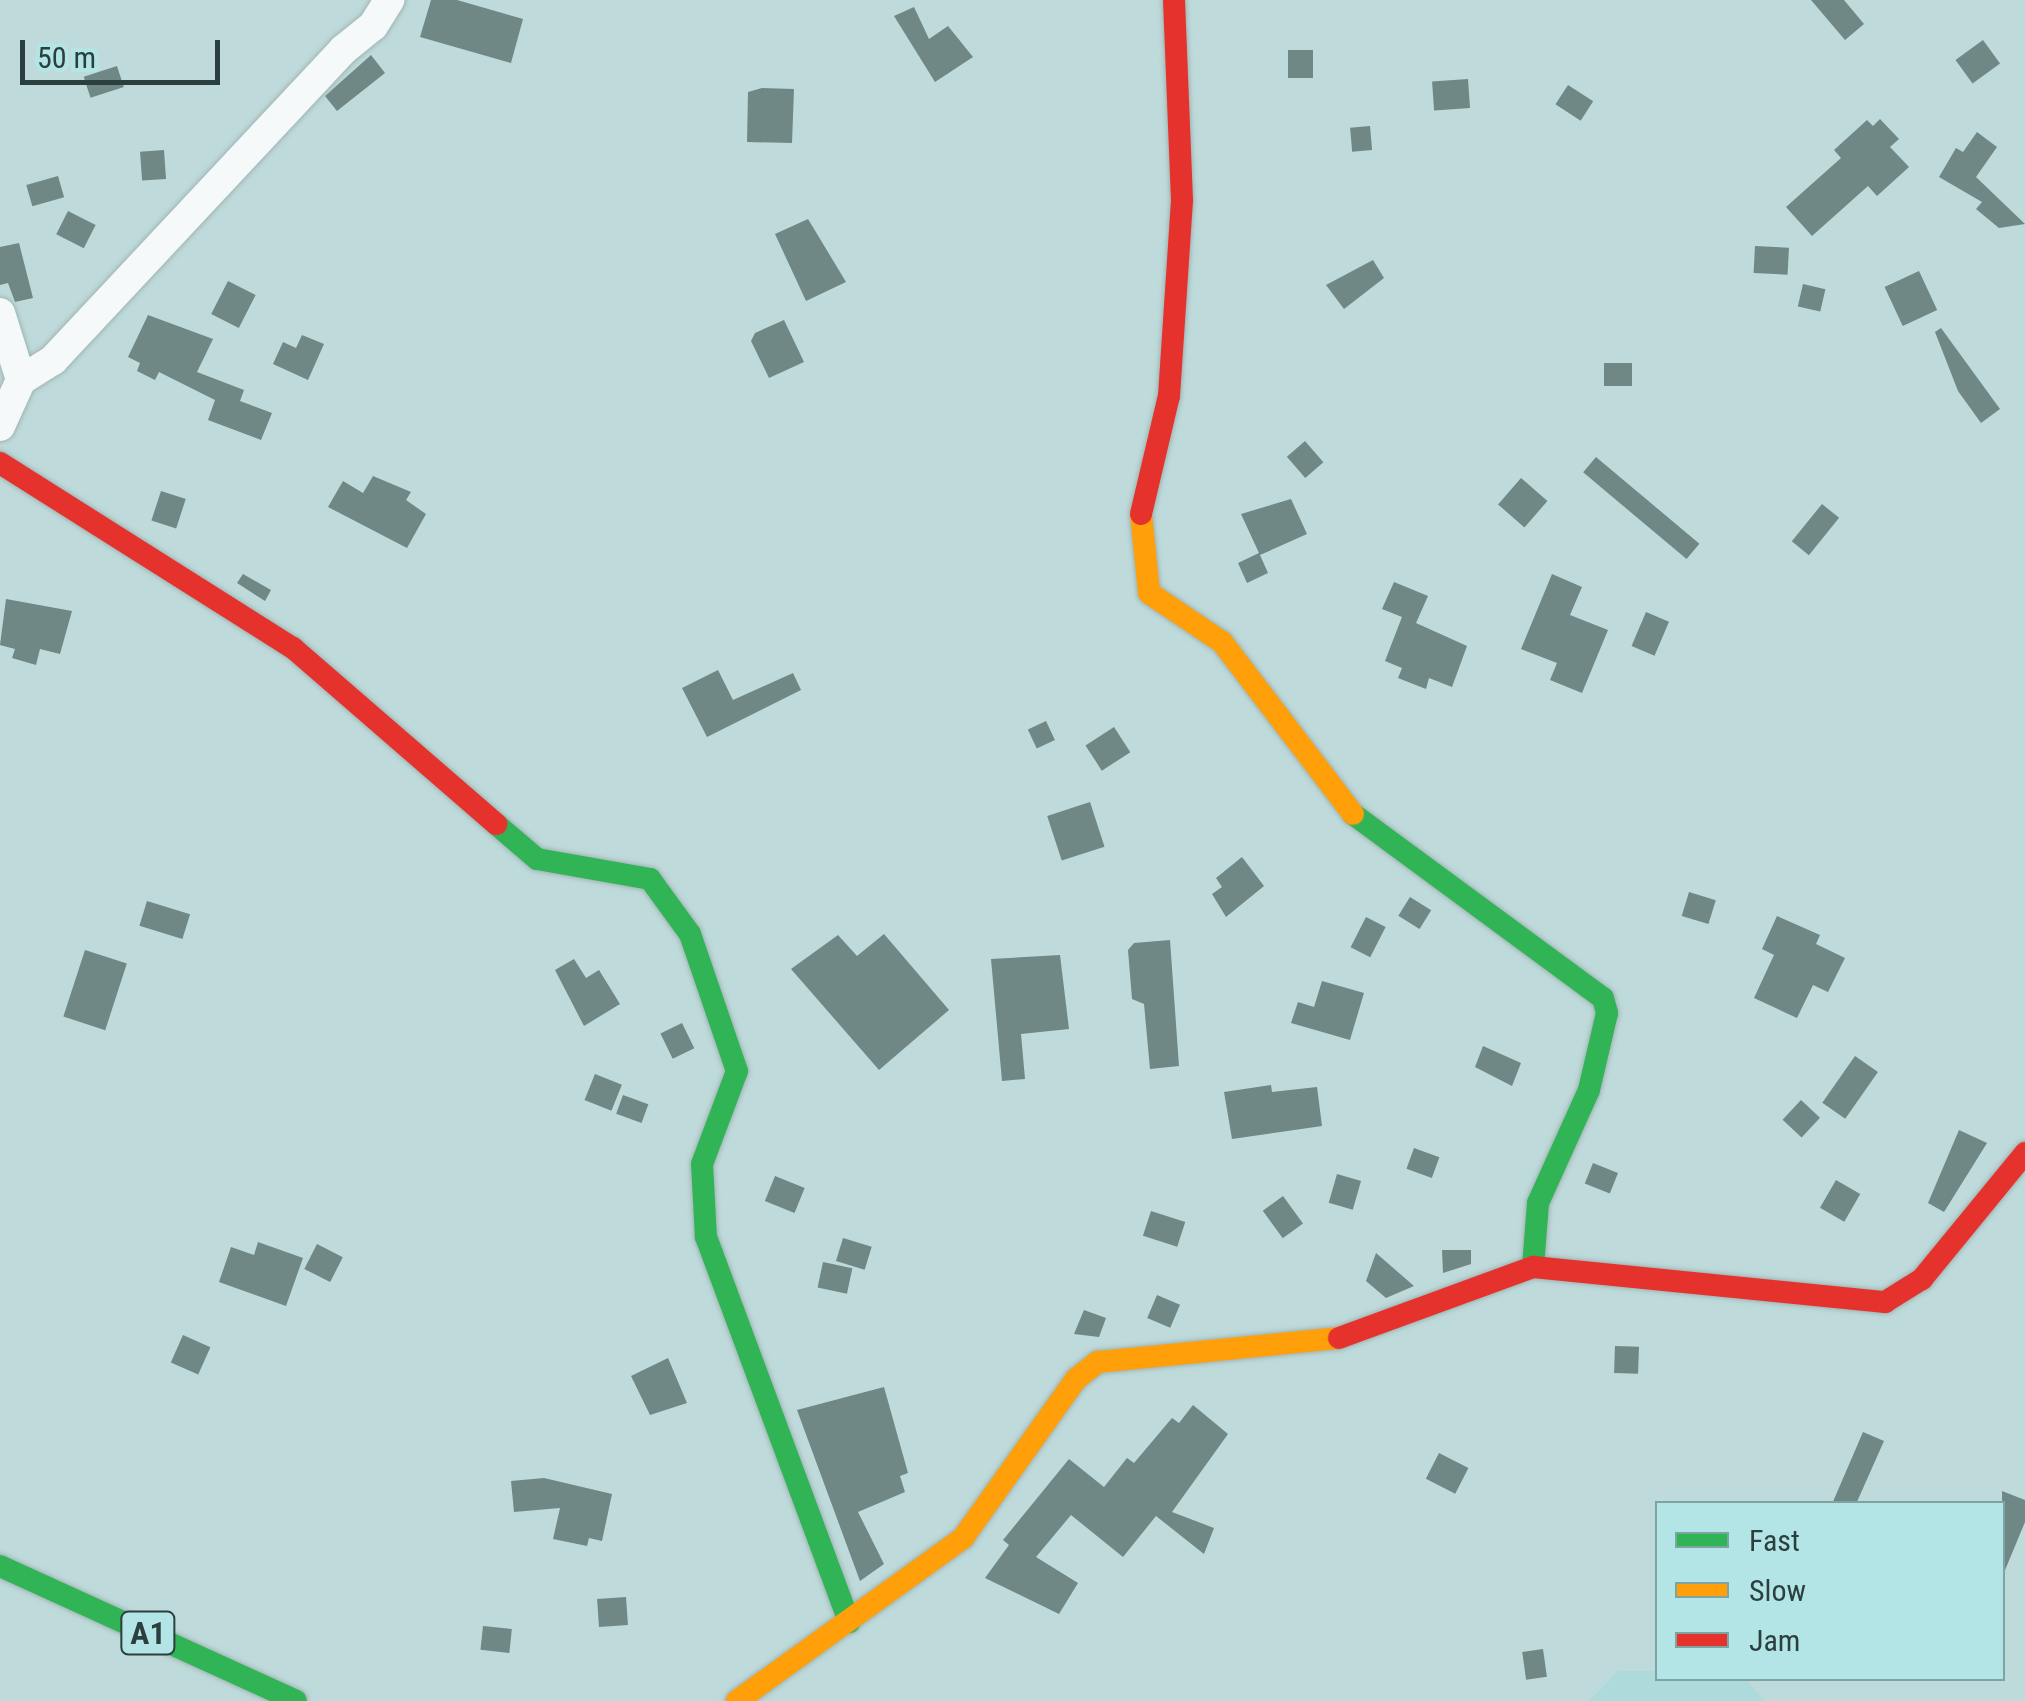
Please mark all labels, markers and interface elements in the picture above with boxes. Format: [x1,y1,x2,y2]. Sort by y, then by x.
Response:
scale bar [25,20,225,82]
text: 50 m [37,40,96,75]
legend [1655,1501,2005,1681]
text: Fast [1749,1523,1800,1558]
text: Slow [1749,1573,1806,1608]
road number: A1 [118,1606,178,1660]
text: Jam [1749,1623,1800,1658]

